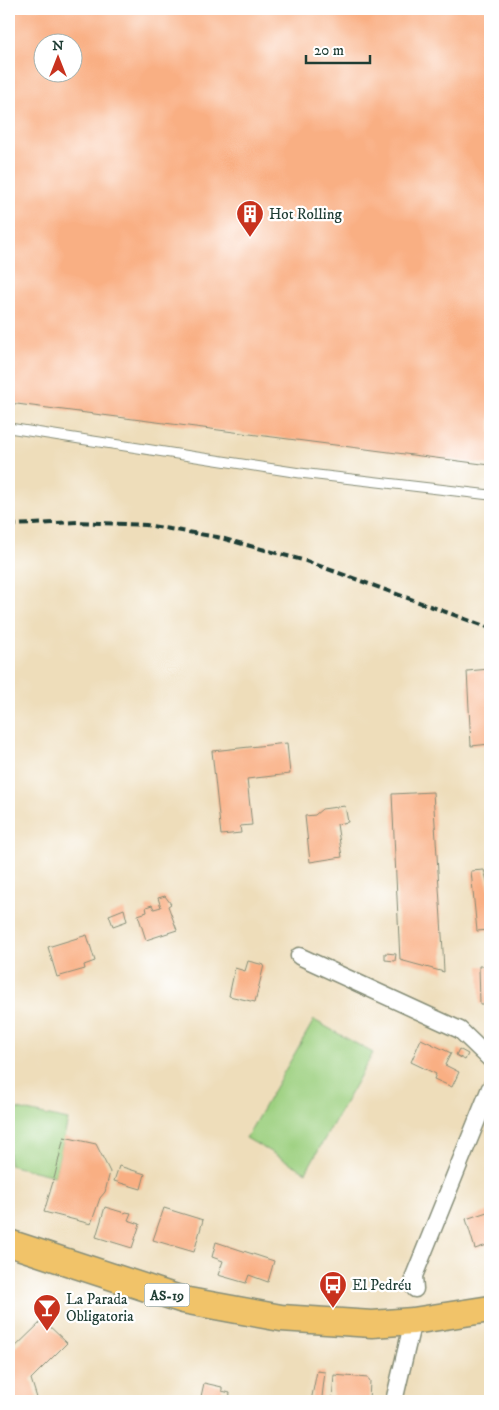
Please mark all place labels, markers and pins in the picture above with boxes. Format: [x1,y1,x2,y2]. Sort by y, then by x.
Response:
building icon: Hot Rolling [235,199,265,238]
place label: Hot Rolling [269,205,343,224]
bus stop icon: El Pedréu [318,1270,348,1309]
place label: El Pedréu [352,1276,412,1295]
place label: La Parada Obligatoria [66,1290,134,1326]
bar icon: La Parada Obligatoria [32,1293,62,1332]

